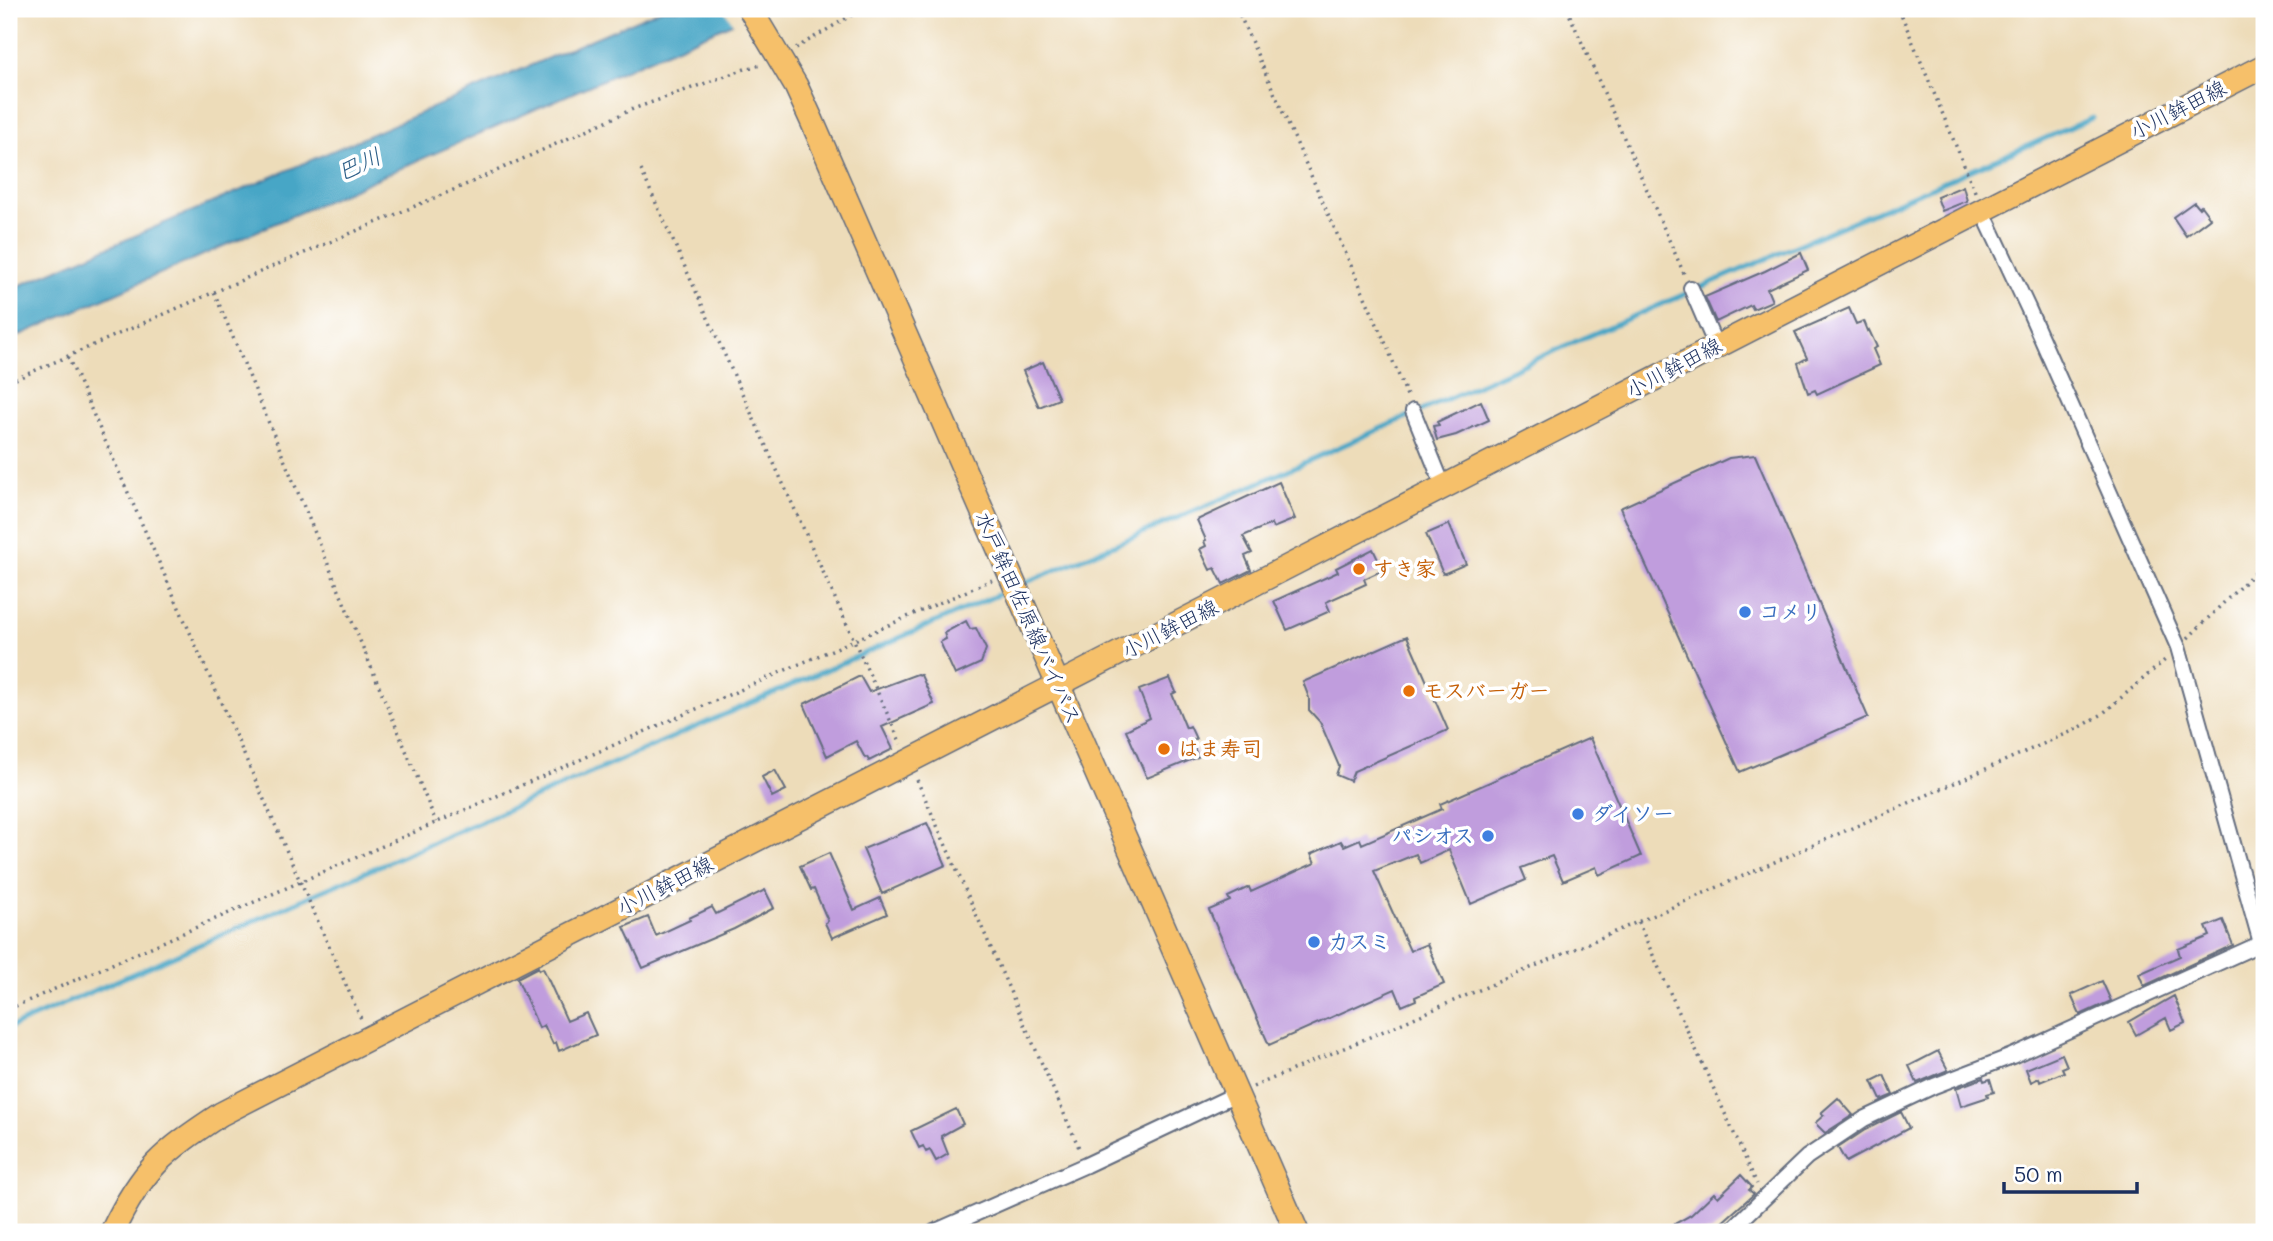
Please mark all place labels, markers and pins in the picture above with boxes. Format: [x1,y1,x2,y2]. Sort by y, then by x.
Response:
place label: すき家 [1373,554,1436,581]
marker: すき家 [1351,561,1367,577]
place label: コメリ [1759,597,1822,624]
marker: コメリ [1737,604,1753,620]
place label: モスバーガー [1423,676,1549,703]
marker: モスバーガー [1401,683,1417,699]
place label: はま寿司 [1178,734,1262,761]
marker: はま寿司 [1156,741,1172,757]
place label: ダイソー [1592,799,1674,826]
marker: ダイソー [1570,806,1586,822]
place label: パシオス [1391,821,1474,848]
marker: パシオス [1480,828,1496,844]
place label: カスミ [1328,927,1391,954]
marker: カスミ [1306,934,1322,950]

